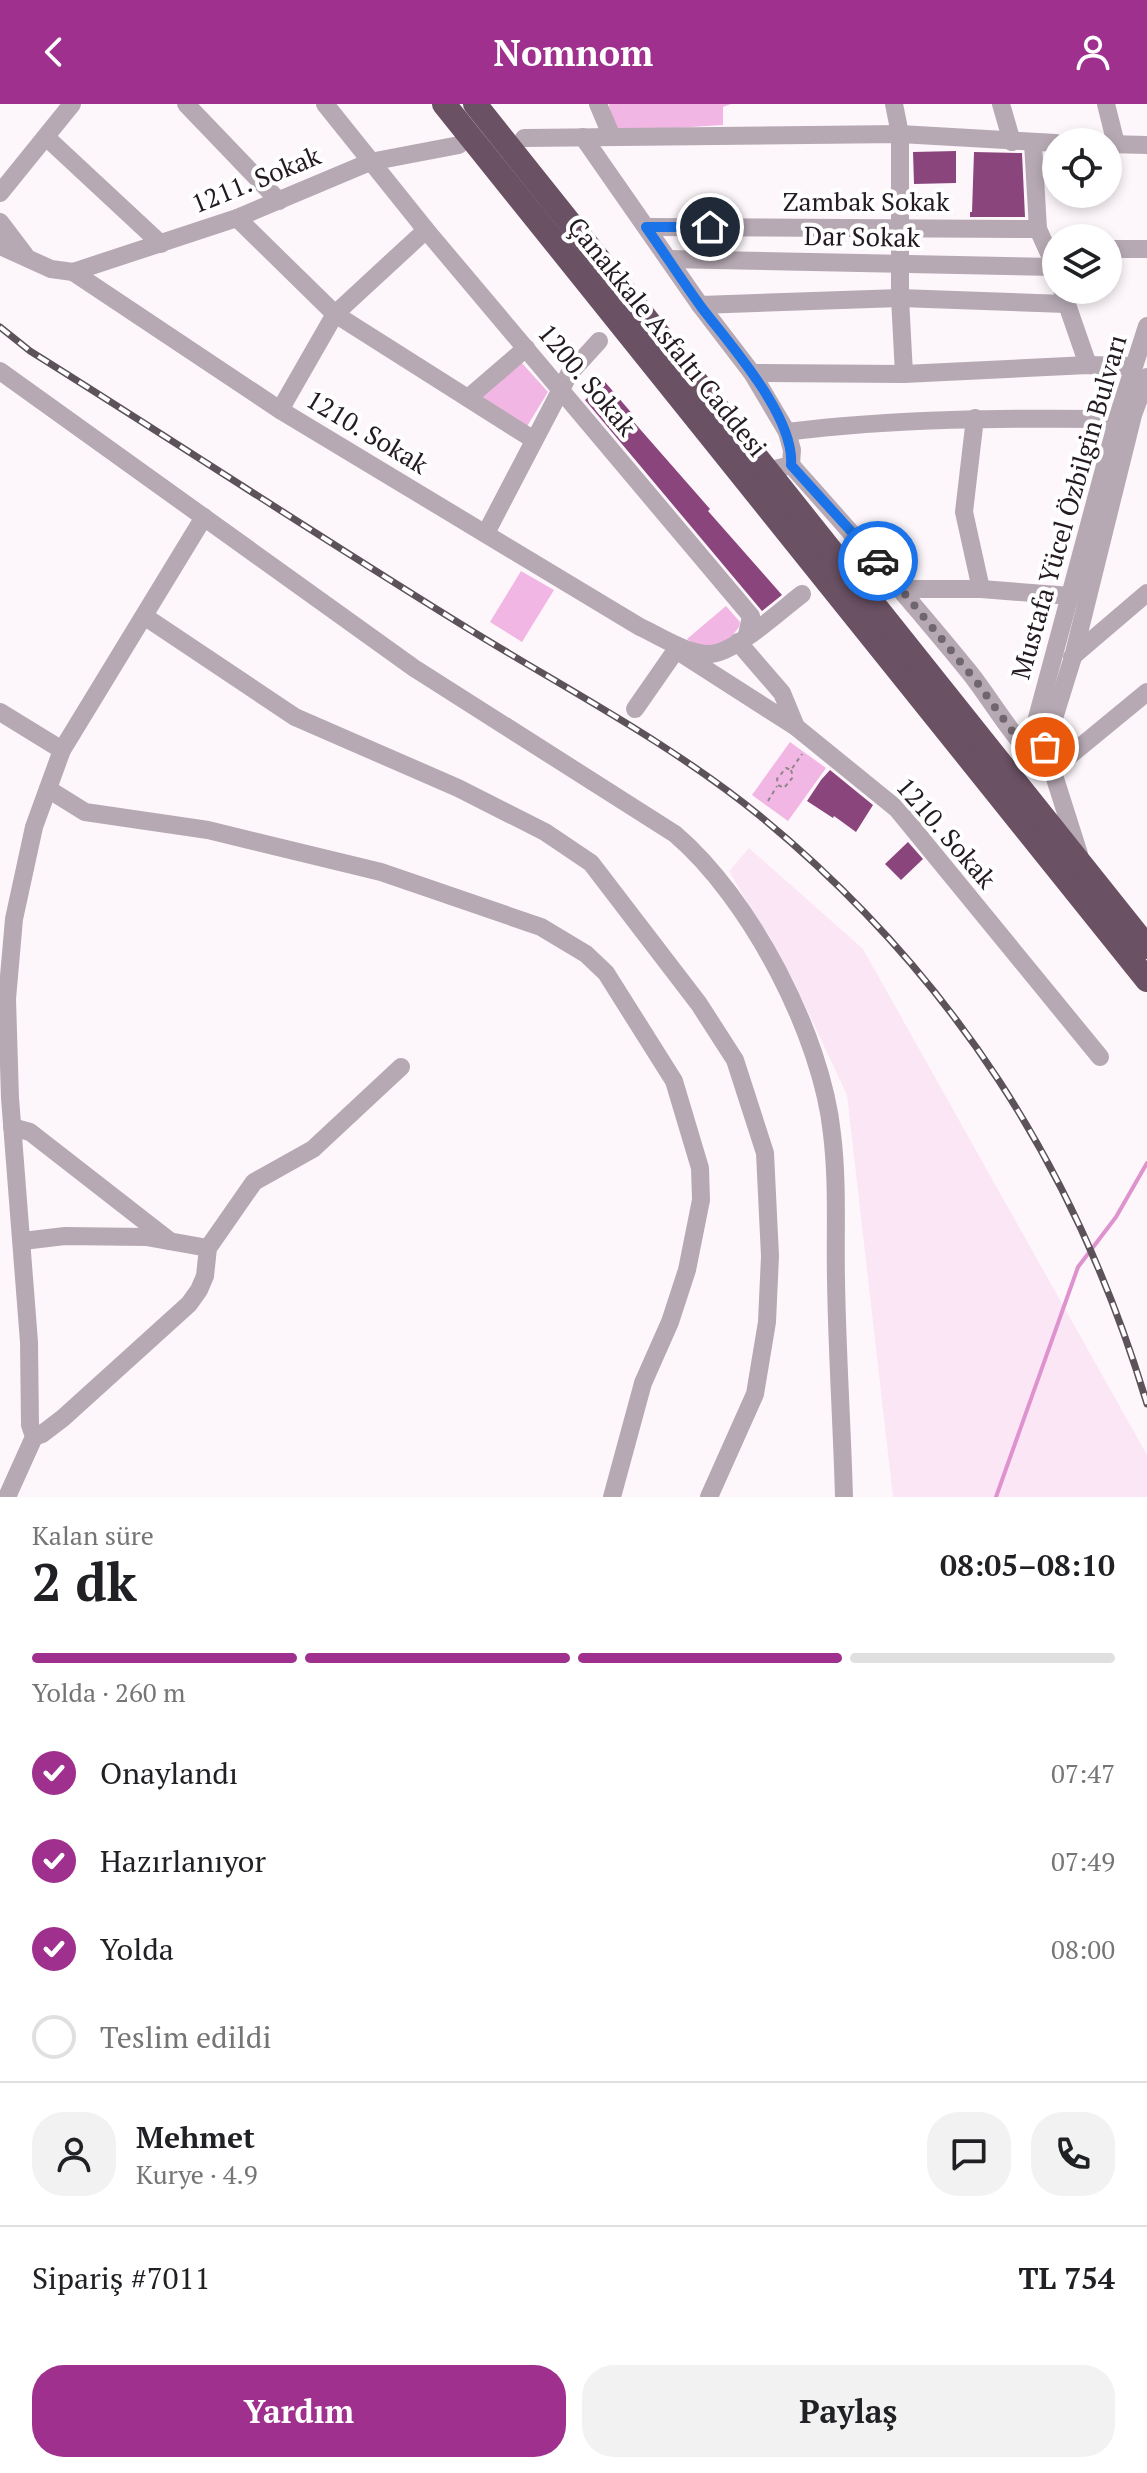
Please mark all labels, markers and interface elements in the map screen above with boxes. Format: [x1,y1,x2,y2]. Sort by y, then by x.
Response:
text: Nomnom [494,29,653,76]
icon: back [32,30,76,74]
icon: person [1071,30,1115,74]
map controls [1042,128,1122,304]
button: locate [1042,128,1122,208]
street label: 1211. Sokak [186,138,326,220]
street label: Zambak Sokak [783,184,950,218]
pin [676,193,744,261]
icon: home [688,205,732,249]
street label: Çanakkale Asfaltı Caddesi [561,210,775,463]
street label: Dar Sokak [804,218,921,254]
button: layers [1042,224,1122,304]
street label: 1200. Sokak [531,316,645,443]
street label: Mustafa Yücel Özbilgin Bulvarı [1003,331,1134,683]
street label: 1210. Sokak [300,381,435,481]
courier [838,521,918,601]
icon: car [856,539,900,583]
pin [1011,713,1079,781]
icon: bag [1023,725,1067,769]
street label: 1210. Sokak [889,770,1005,895]
text: Kalan süre [32,1518,154,1552]
text: 08:05–08:10 [940,1545,1115,1585]
text: 2 dk [32,1547,137,1616]
text: Yolda · 260 m [32,1675,185,1709]
icon: check [32,1751,76,1795]
text: Onaylandı [100,1753,238,1793]
text: 07:47 [1051,1756,1115,1790]
icon: check [32,1839,76,1883]
text: Hazırlanıyor [100,1841,266,1881]
text: 07:49 [1051,1844,1115,1878]
icon: check [32,1927,76,1971]
text: Yolda [100,1929,174,1969]
text: 08:00 [1051,1932,1115,1966]
text: Teslim edildi [100,2017,271,2057]
button: person [32,2112,116,2196]
button: chat [927,2112,1011,2196]
button: phone [1031,2112,1115,2196]
text: Mehmet [136,2117,255,2157]
text: Kurye · 4.9 [136,2157,258,2191]
text: Sipariş #7011 [32,2258,211,2298]
text: TL 754 [1019,2258,1115,2298]
button: Yardım [32,2365,566,2457]
button: Paylaş [582,2365,1115,2457]

